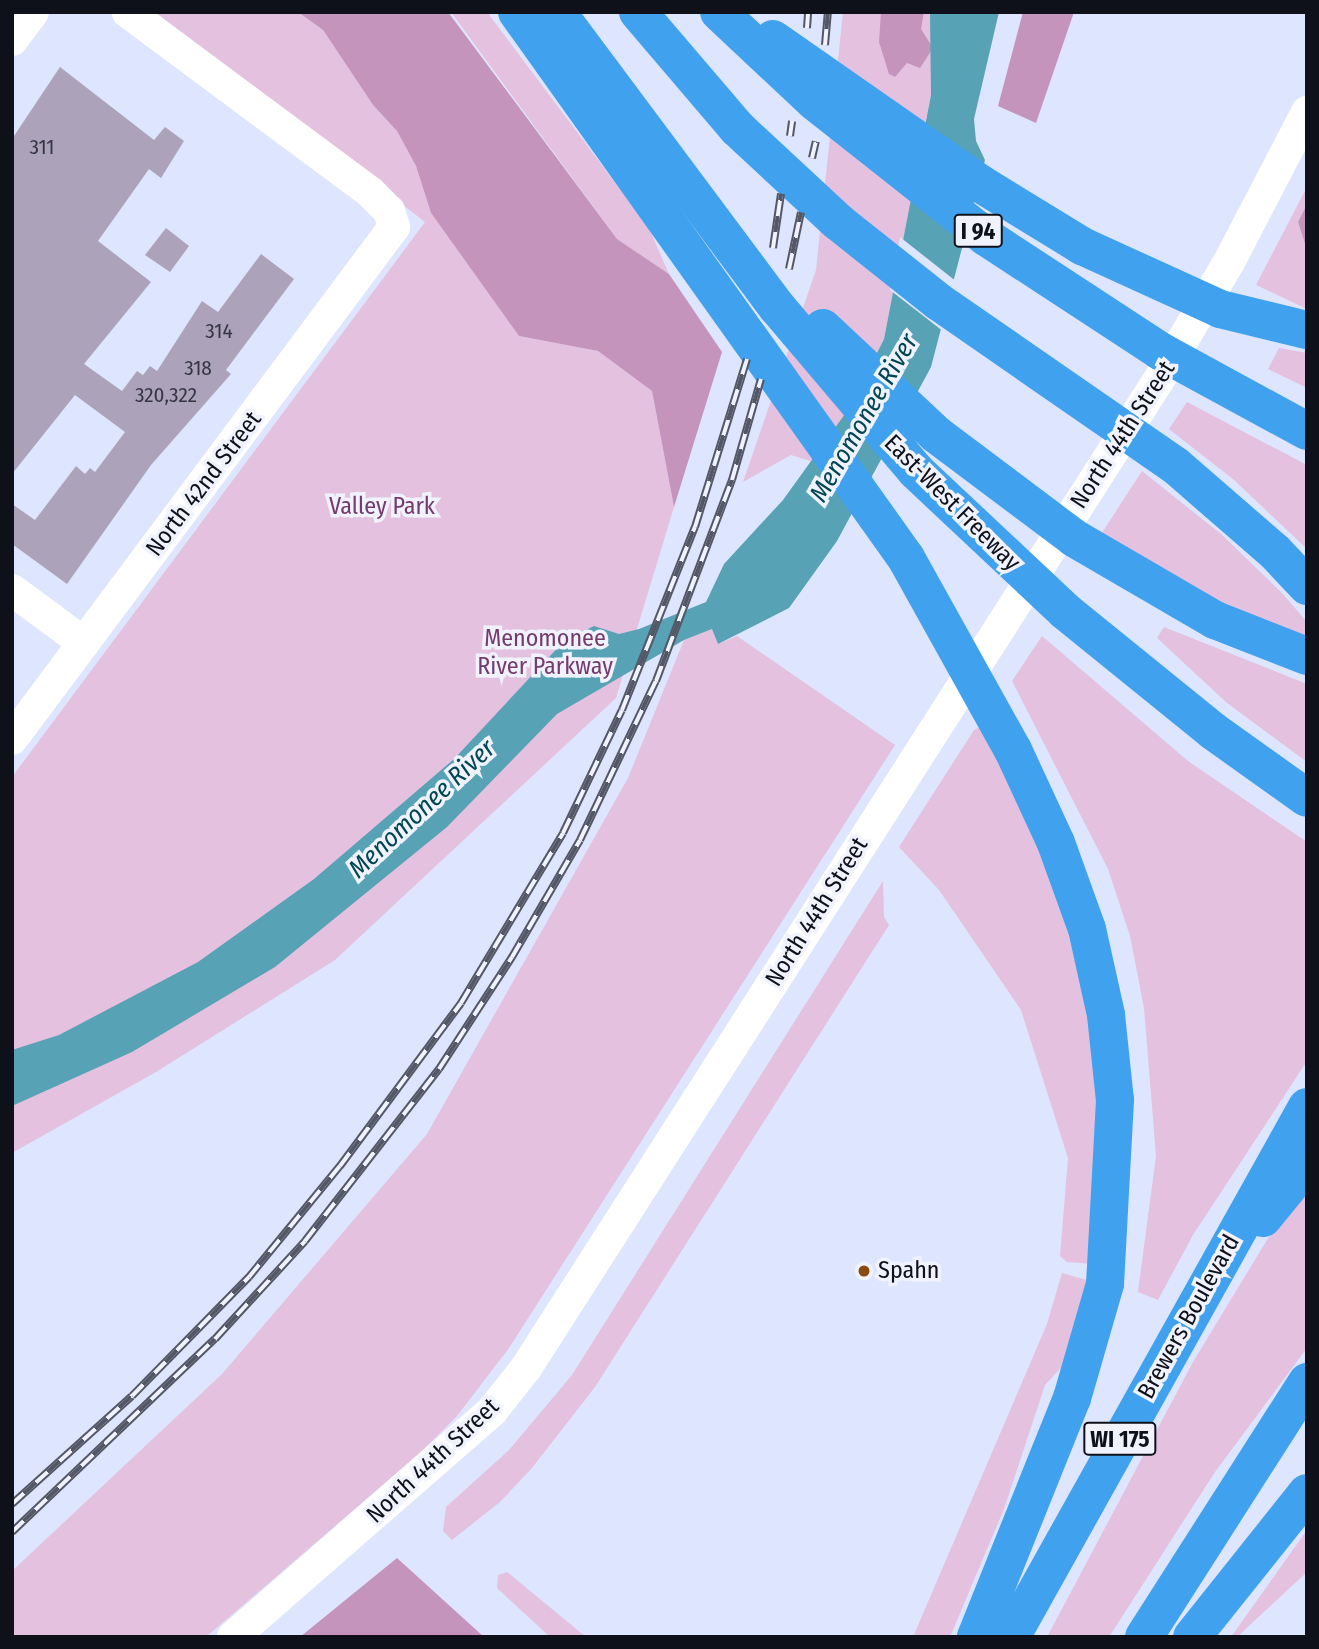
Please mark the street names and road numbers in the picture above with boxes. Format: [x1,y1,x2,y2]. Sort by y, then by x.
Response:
road number: I 94 [954,212,1002,250]
street label: North 44th Street [1065,356,1181,514]
street label: North 42nd Street [140,406,268,562]
street label: East-West Freeway [878,429,1026,577]
street label: North 44th Street [760,832,874,992]
street label: Brewers Boulevard [1132,1230,1246,1404]
street label: North 44th Street [361,1392,505,1530]
road number: WI 175 [1083,1420,1157,1458]

